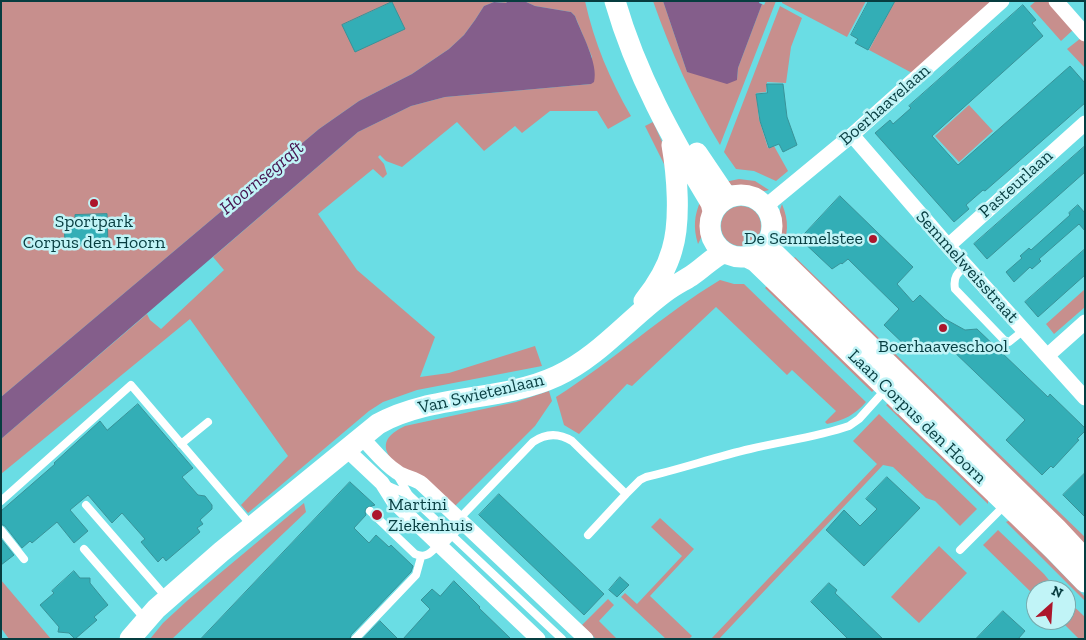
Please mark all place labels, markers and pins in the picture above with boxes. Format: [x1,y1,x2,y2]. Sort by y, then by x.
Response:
marker: Sportpark Corpus den Hoorn [88,197,100,209]
place label: Sportpark Corpus den Hoorn [23,211,165,253]
place label: De Semmelstee [744,228,863,250]
marker: De Semmelstee [867,233,879,245]
marker: Boerhaaveschool [937,322,949,334]
place label: Boerhaaveschool [878,336,1008,358]
place label: Martini Ziekenhuis [388,494,473,536]
marker: Martini Ziekenhuis [370,508,384,522]

